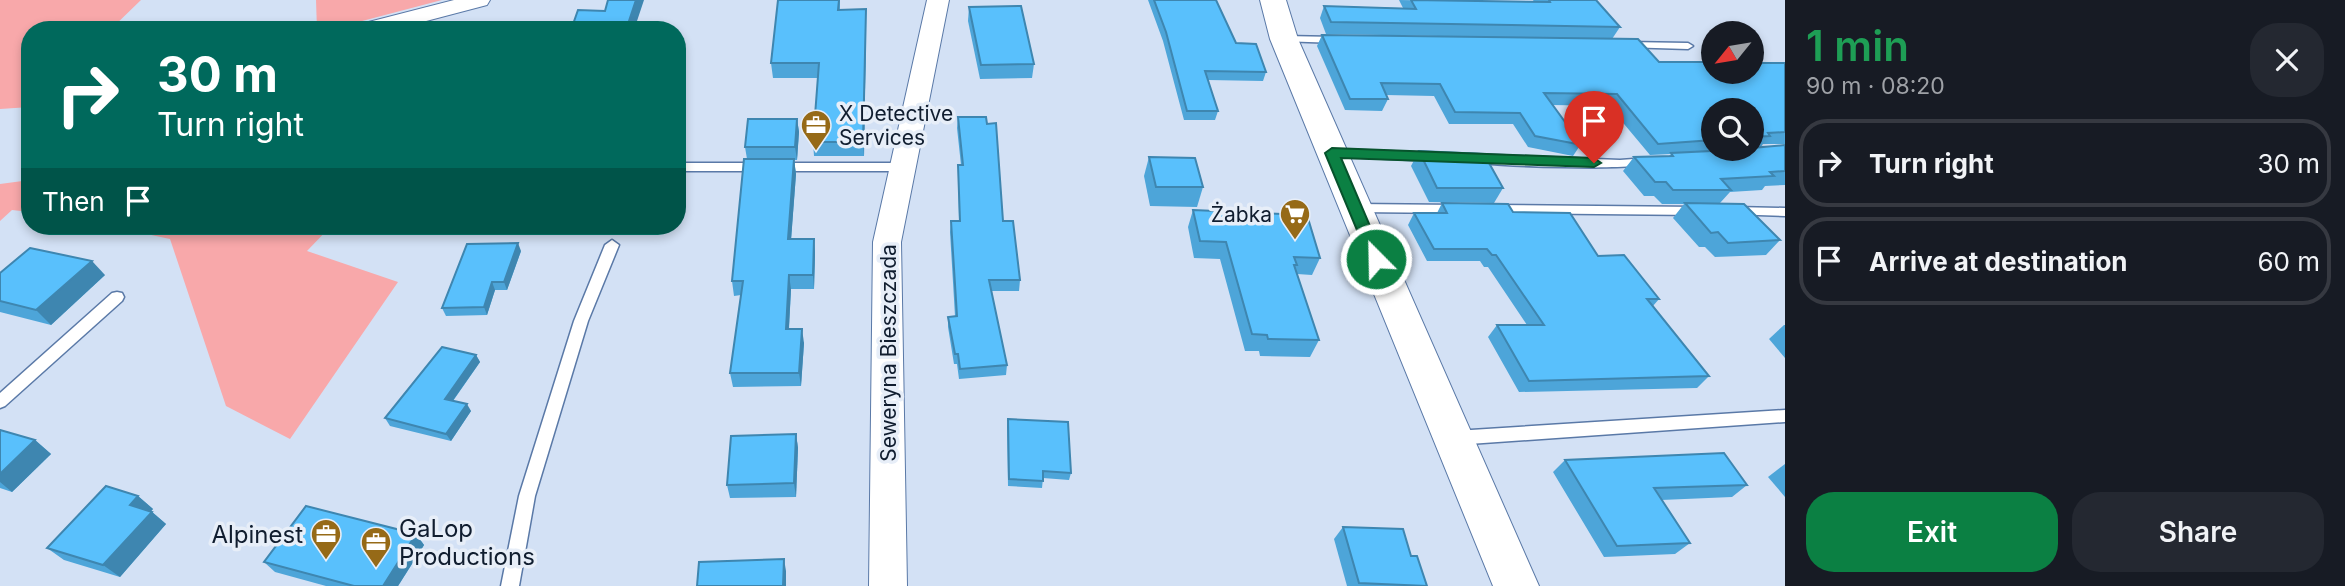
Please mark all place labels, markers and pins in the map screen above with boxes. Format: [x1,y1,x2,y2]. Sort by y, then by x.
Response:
pin [1564,91,1624,163]
place label: X Detective Services [839,101,953,150]
office icon: X Detective Services [799,108,833,152]
supermarket icon: Żabka [1278,197,1312,241]
place label: Żabka [1211,201,1272,227]
place label: GaLop Productions [399,514,535,571]
office icon: Alpinest [309,517,343,561]
place label: Alpinest [211,520,303,549]
office icon: GaLop Productions [359,525,393,569]

